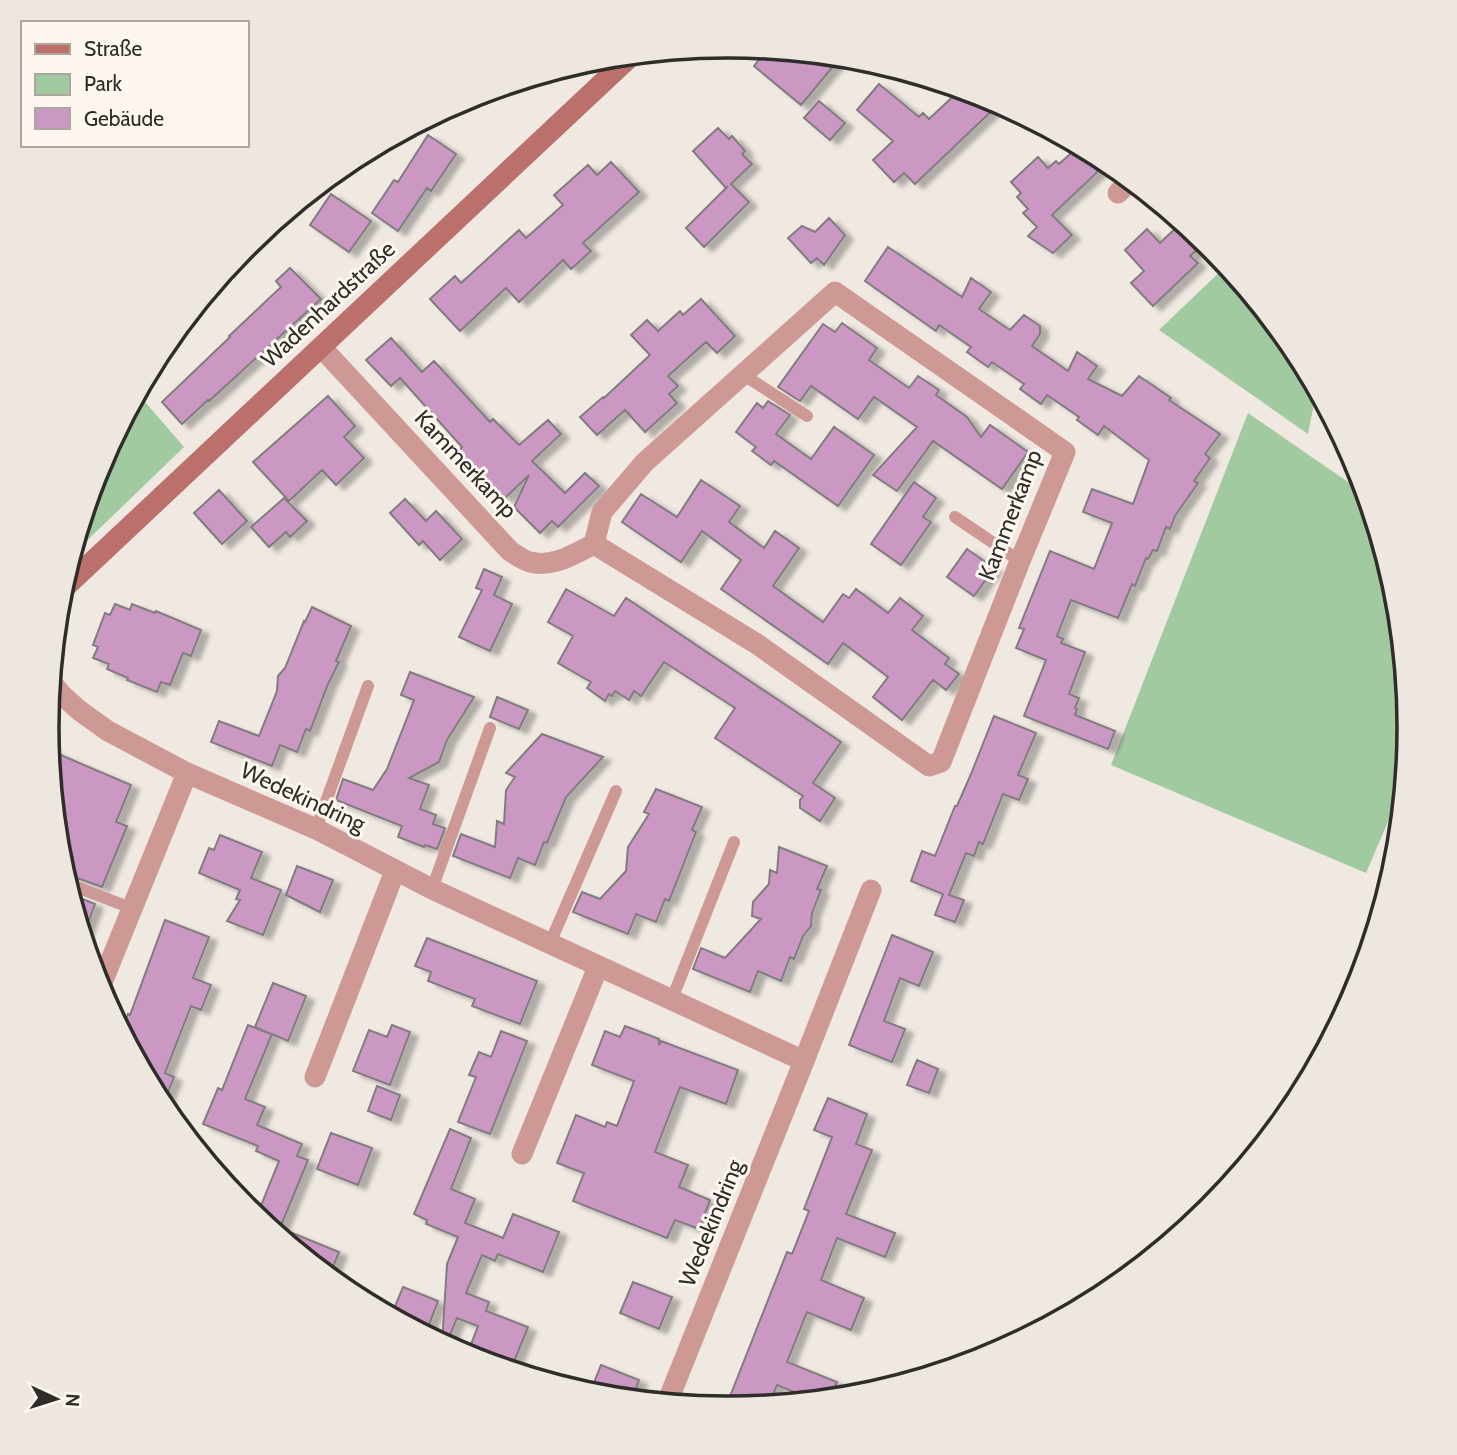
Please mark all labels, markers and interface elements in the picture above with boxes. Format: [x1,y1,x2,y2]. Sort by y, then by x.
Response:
legend [21,21,248,147]
text: Straße [84,36,143,61]
text: Park [84,71,122,96]
text: Gebäude [84,106,164,131]
street label: Wadenhardstraße [255,235,401,373]
street label: Kammerkamp [409,404,523,524]
street label: Kammerkamp [972,446,1048,584]
street label: Wedekindring [236,756,370,838]
street label: Wedekindring [673,1155,749,1291]
north arrow [21,1364,91,1434]
text: N [61,1393,84,1408]

